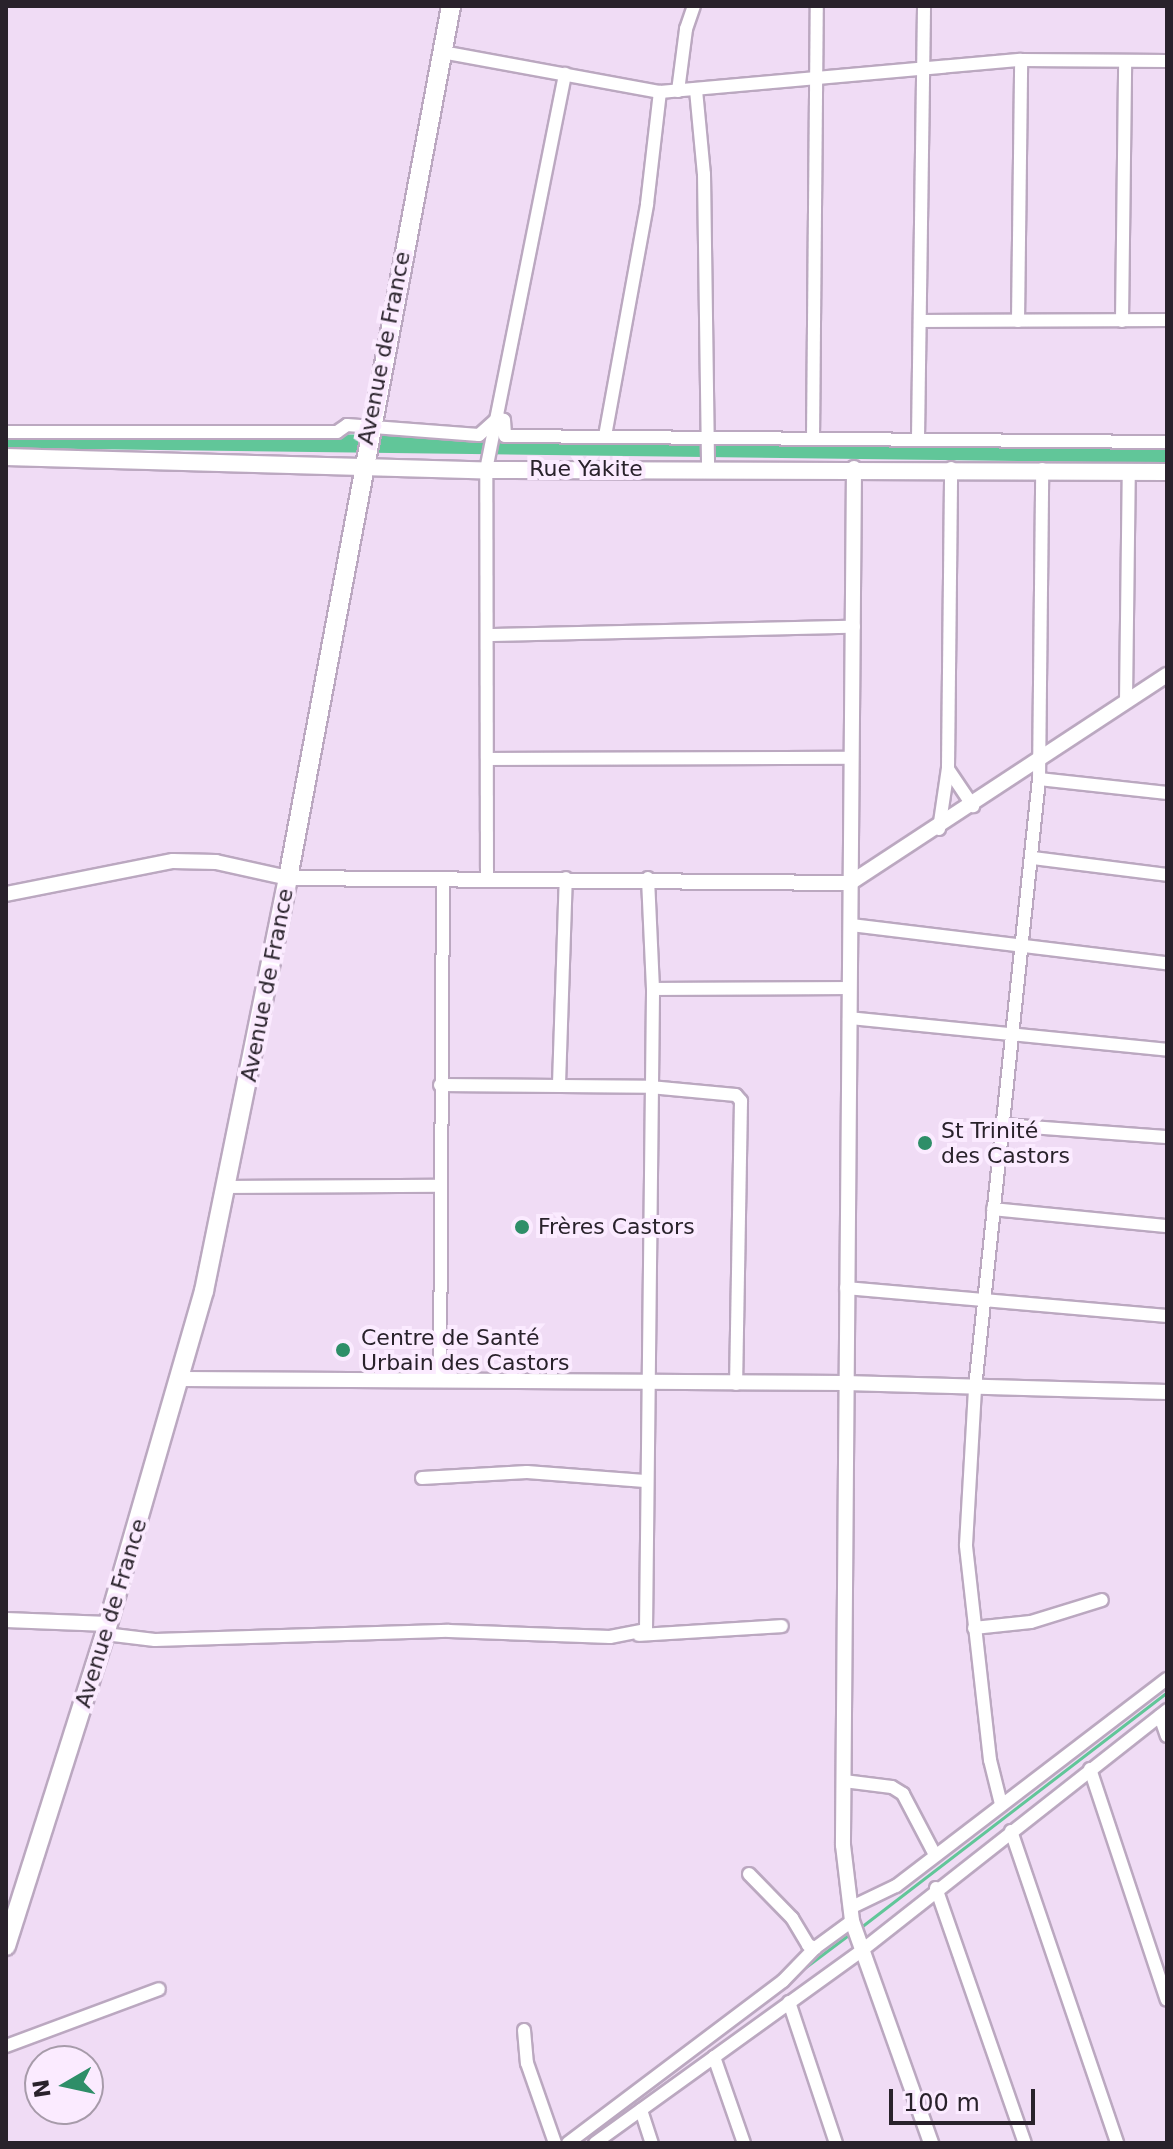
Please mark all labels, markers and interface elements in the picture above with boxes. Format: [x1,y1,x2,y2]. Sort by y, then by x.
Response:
street label: Avenue de France [352,249,416,447]
street label: Rue Yakite [529,456,643,482]
street label: Avenue de France [235,886,299,1084]
place label: St Trinité des Castors [941,1117,1070,1168]
marker: St Trinité des Castors [916,1134,934,1152]
place label: Frères Castors [538,1214,695,1240]
marker: Frères Castors [513,1218,531,1236]
place label: Centre de Santé Urbain des Castors [361,1324,569,1376]
marker: Centre de Santé Urbain des Castors [332,1339,354,1361]
street label: Avenue de France [70,1515,152,1711]
north arrow [24,2045,104,2125]
scale bar [893,2073,1039,2123]
text: N [28,2077,56,2100]
text: 100 m [903,2089,980,2117]

